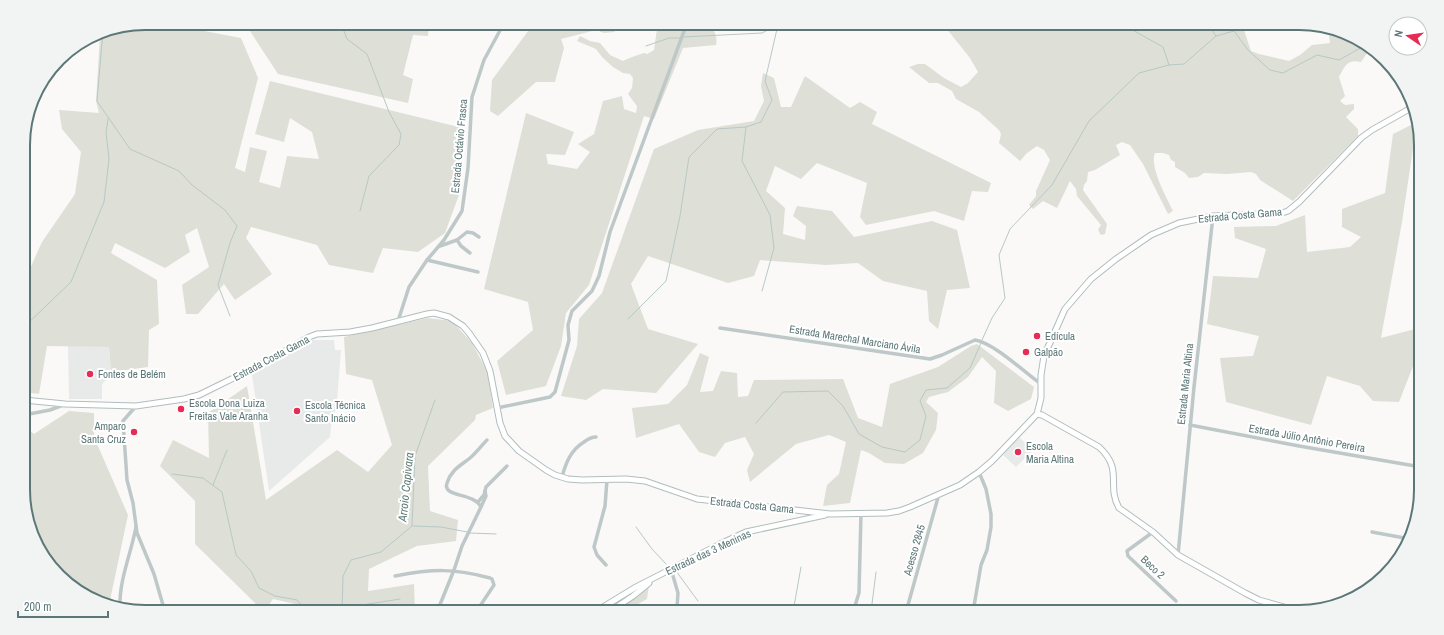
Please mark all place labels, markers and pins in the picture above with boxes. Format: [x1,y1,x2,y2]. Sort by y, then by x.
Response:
place label: Edícula [1045,329,1075,343]
marker: Edícula [1032,331,1042,341]
place label: Galpão [1034,345,1063,359]
marker: Galpão [1021,347,1031,357]
place label: Fontes de Belém [98,367,166,381]
marker: Fontes de Belém [85,369,95,379]
place label: Escola Dona Luiza Freitas Vale Aranha [189,396,268,423]
place label: Escola Técnica Santo Inácio [305,398,366,425]
marker: Escola Dona Luiza Freitas Vale Aranha [176,404,186,414]
marker: Escola Técnica Santo Inácio [292,406,302,416]
place label: Amparo Santa Cruz [81,419,126,446]
marker: Amparo Santa Cruz [129,427,139,437]
place label: Escola Maria Altina [1026,439,1074,466]
marker: Escola Maria Altina [1013,447,1023,457]

